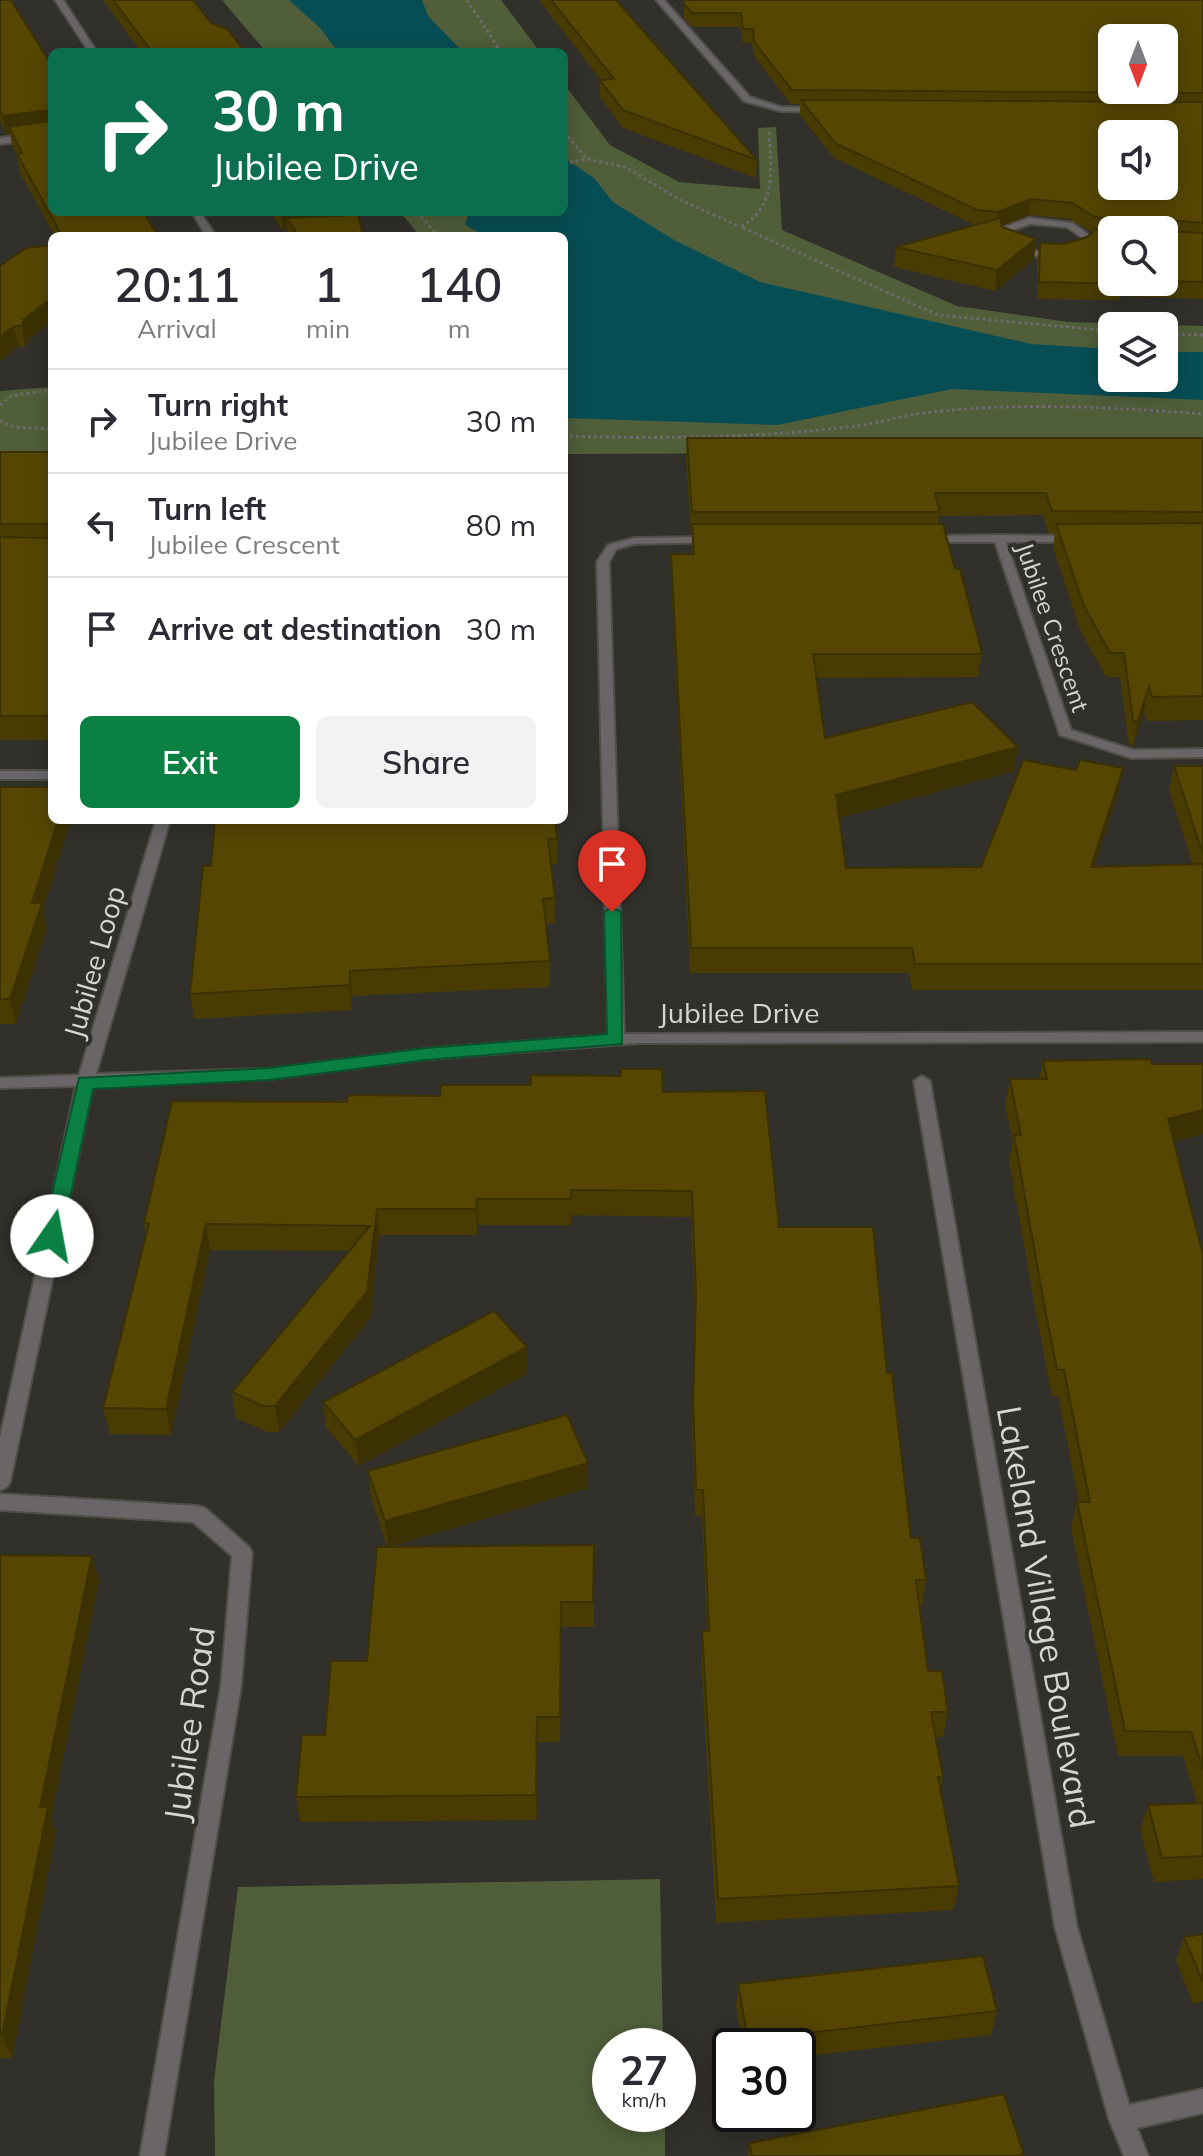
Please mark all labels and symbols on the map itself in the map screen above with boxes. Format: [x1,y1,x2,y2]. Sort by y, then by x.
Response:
north arrow [1098,24,1178,104]
street label: Jubilee Crescent [1010,538,1096,716]
pin [578,830,646,912]
street label: Jubilee Loop [56,882,132,1042]
street label: Jubilee Drive [659,995,819,1030]
position arrow [10.0,1194,94.0,1278]
street label: Lakeland Village Boulevard [988,1403,1104,1831]
street label: Jubilee Road [154,1624,224,1824]
speed limit sign: 30 [712,2028,816,2132]

